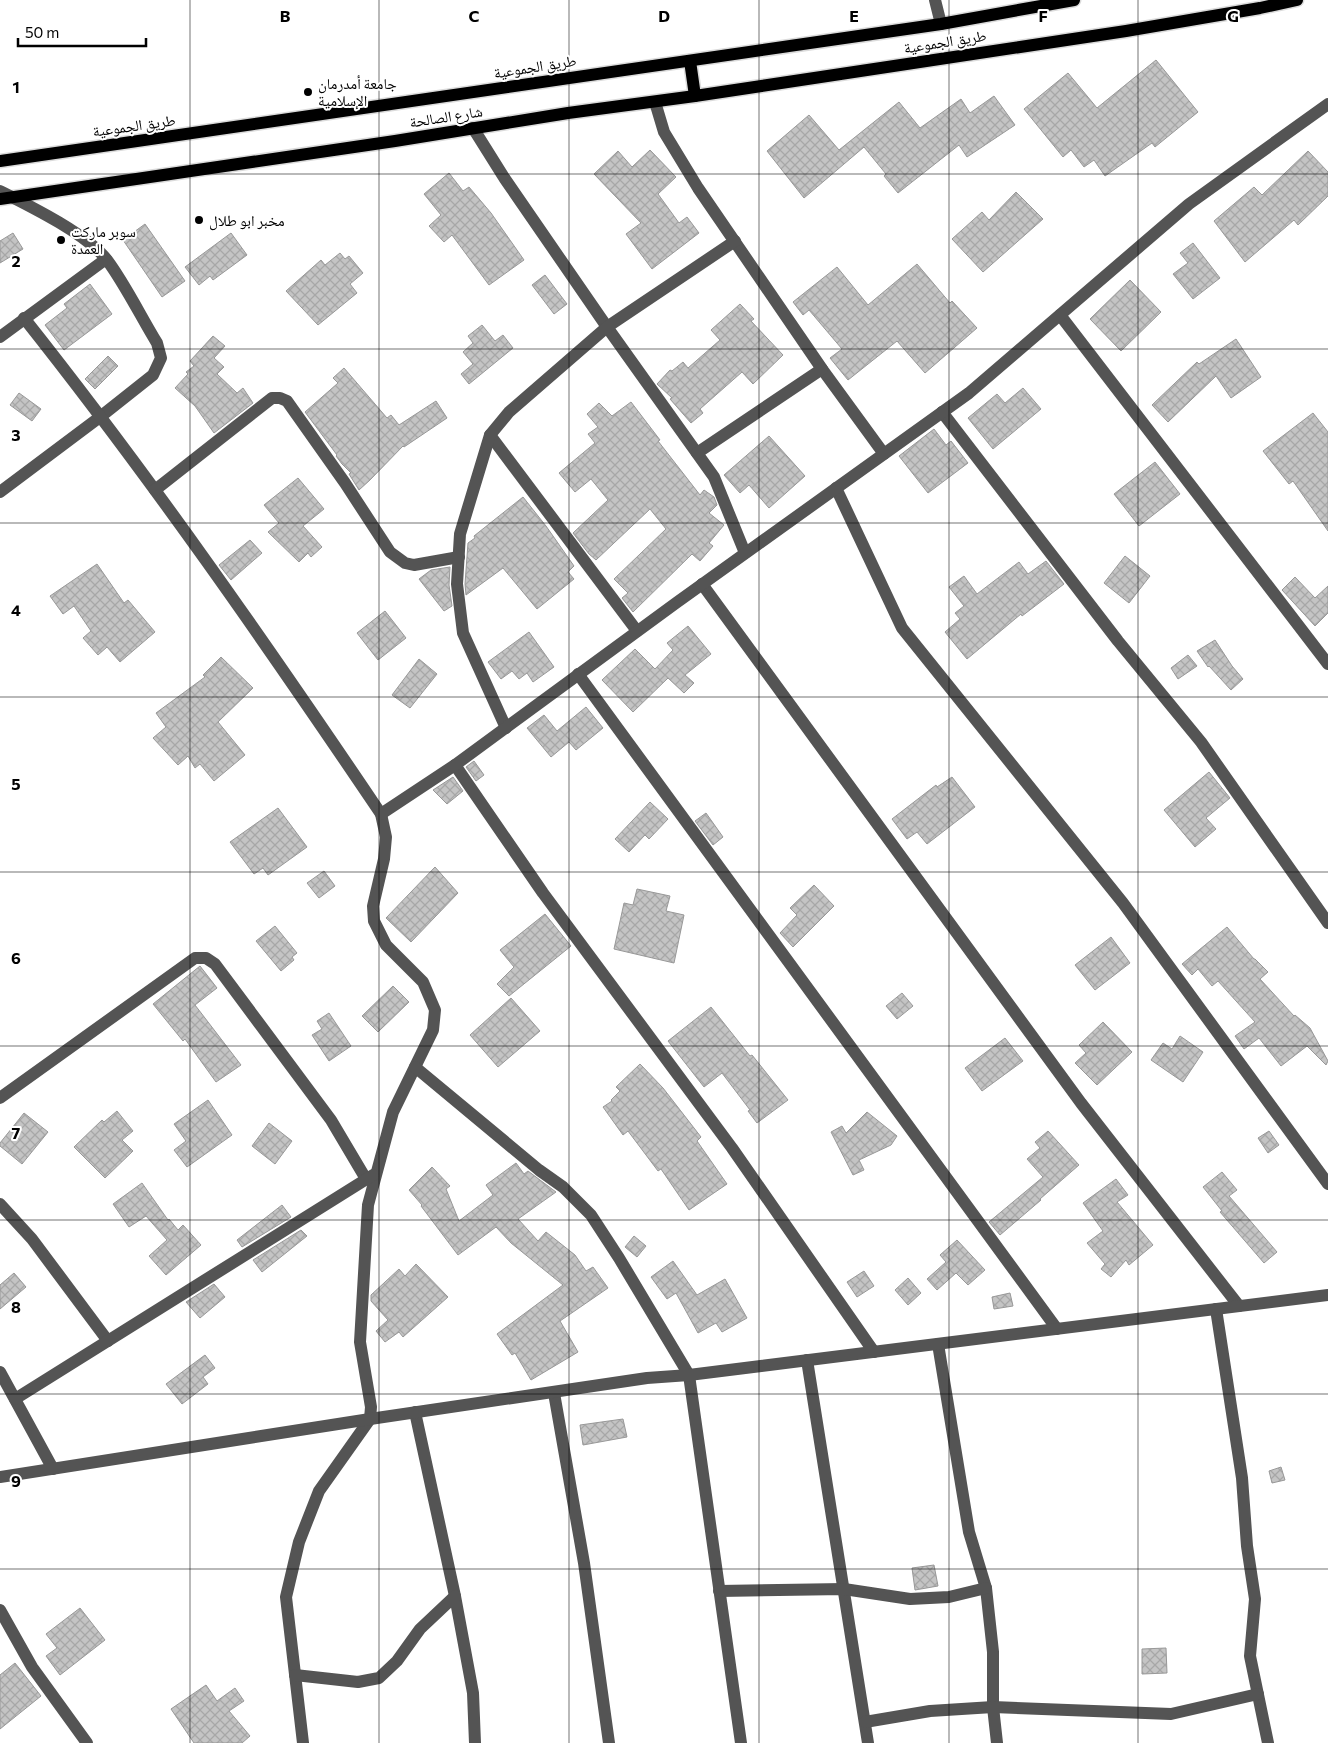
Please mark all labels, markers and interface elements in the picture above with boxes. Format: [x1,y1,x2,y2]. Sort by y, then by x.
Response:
text: B [280,6,291,25]
text: C [469,6,480,25]
text: D [658,6,670,25]
text: E [849,6,859,25]
text: F [1038,6,1048,25]
text: G [1227,6,1239,25]
scale bar [18,15,145,47]
text: 50 m [25,23,59,41]
street label: طريق الجموعية [902,26,988,58]
street label: طريق الجموعية [492,51,578,83]
place label: جامعة أمدرمان الإسلامية [318,74,397,110]
text: 1 [12,77,20,96]
marker: جامعة أمدرمان الإسلامية [302,86,314,98]
street label: شارع الصالحة [408,101,484,133]
street label: طريق الجموعية [91,110,177,142]
place label: مخبر ابو طلال [209,211,285,231]
marker: مخبر ابو طلال [193,214,205,226]
place label: سوبر ماركت العمدة [71,222,136,257]
marker: سوبر ماركت العمدة [55,234,67,246]
text: 2 [11,251,21,270]
text: 3 [11,425,21,444]
text: 4 [11,600,21,619]
text: 5 [11,774,21,793]
text: 6 [11,948,21,967]
text: 7 [12,1123,21,1142]
text: 8 [11,1297,21,1316]
text: 9 [11,1471,21,1490]

